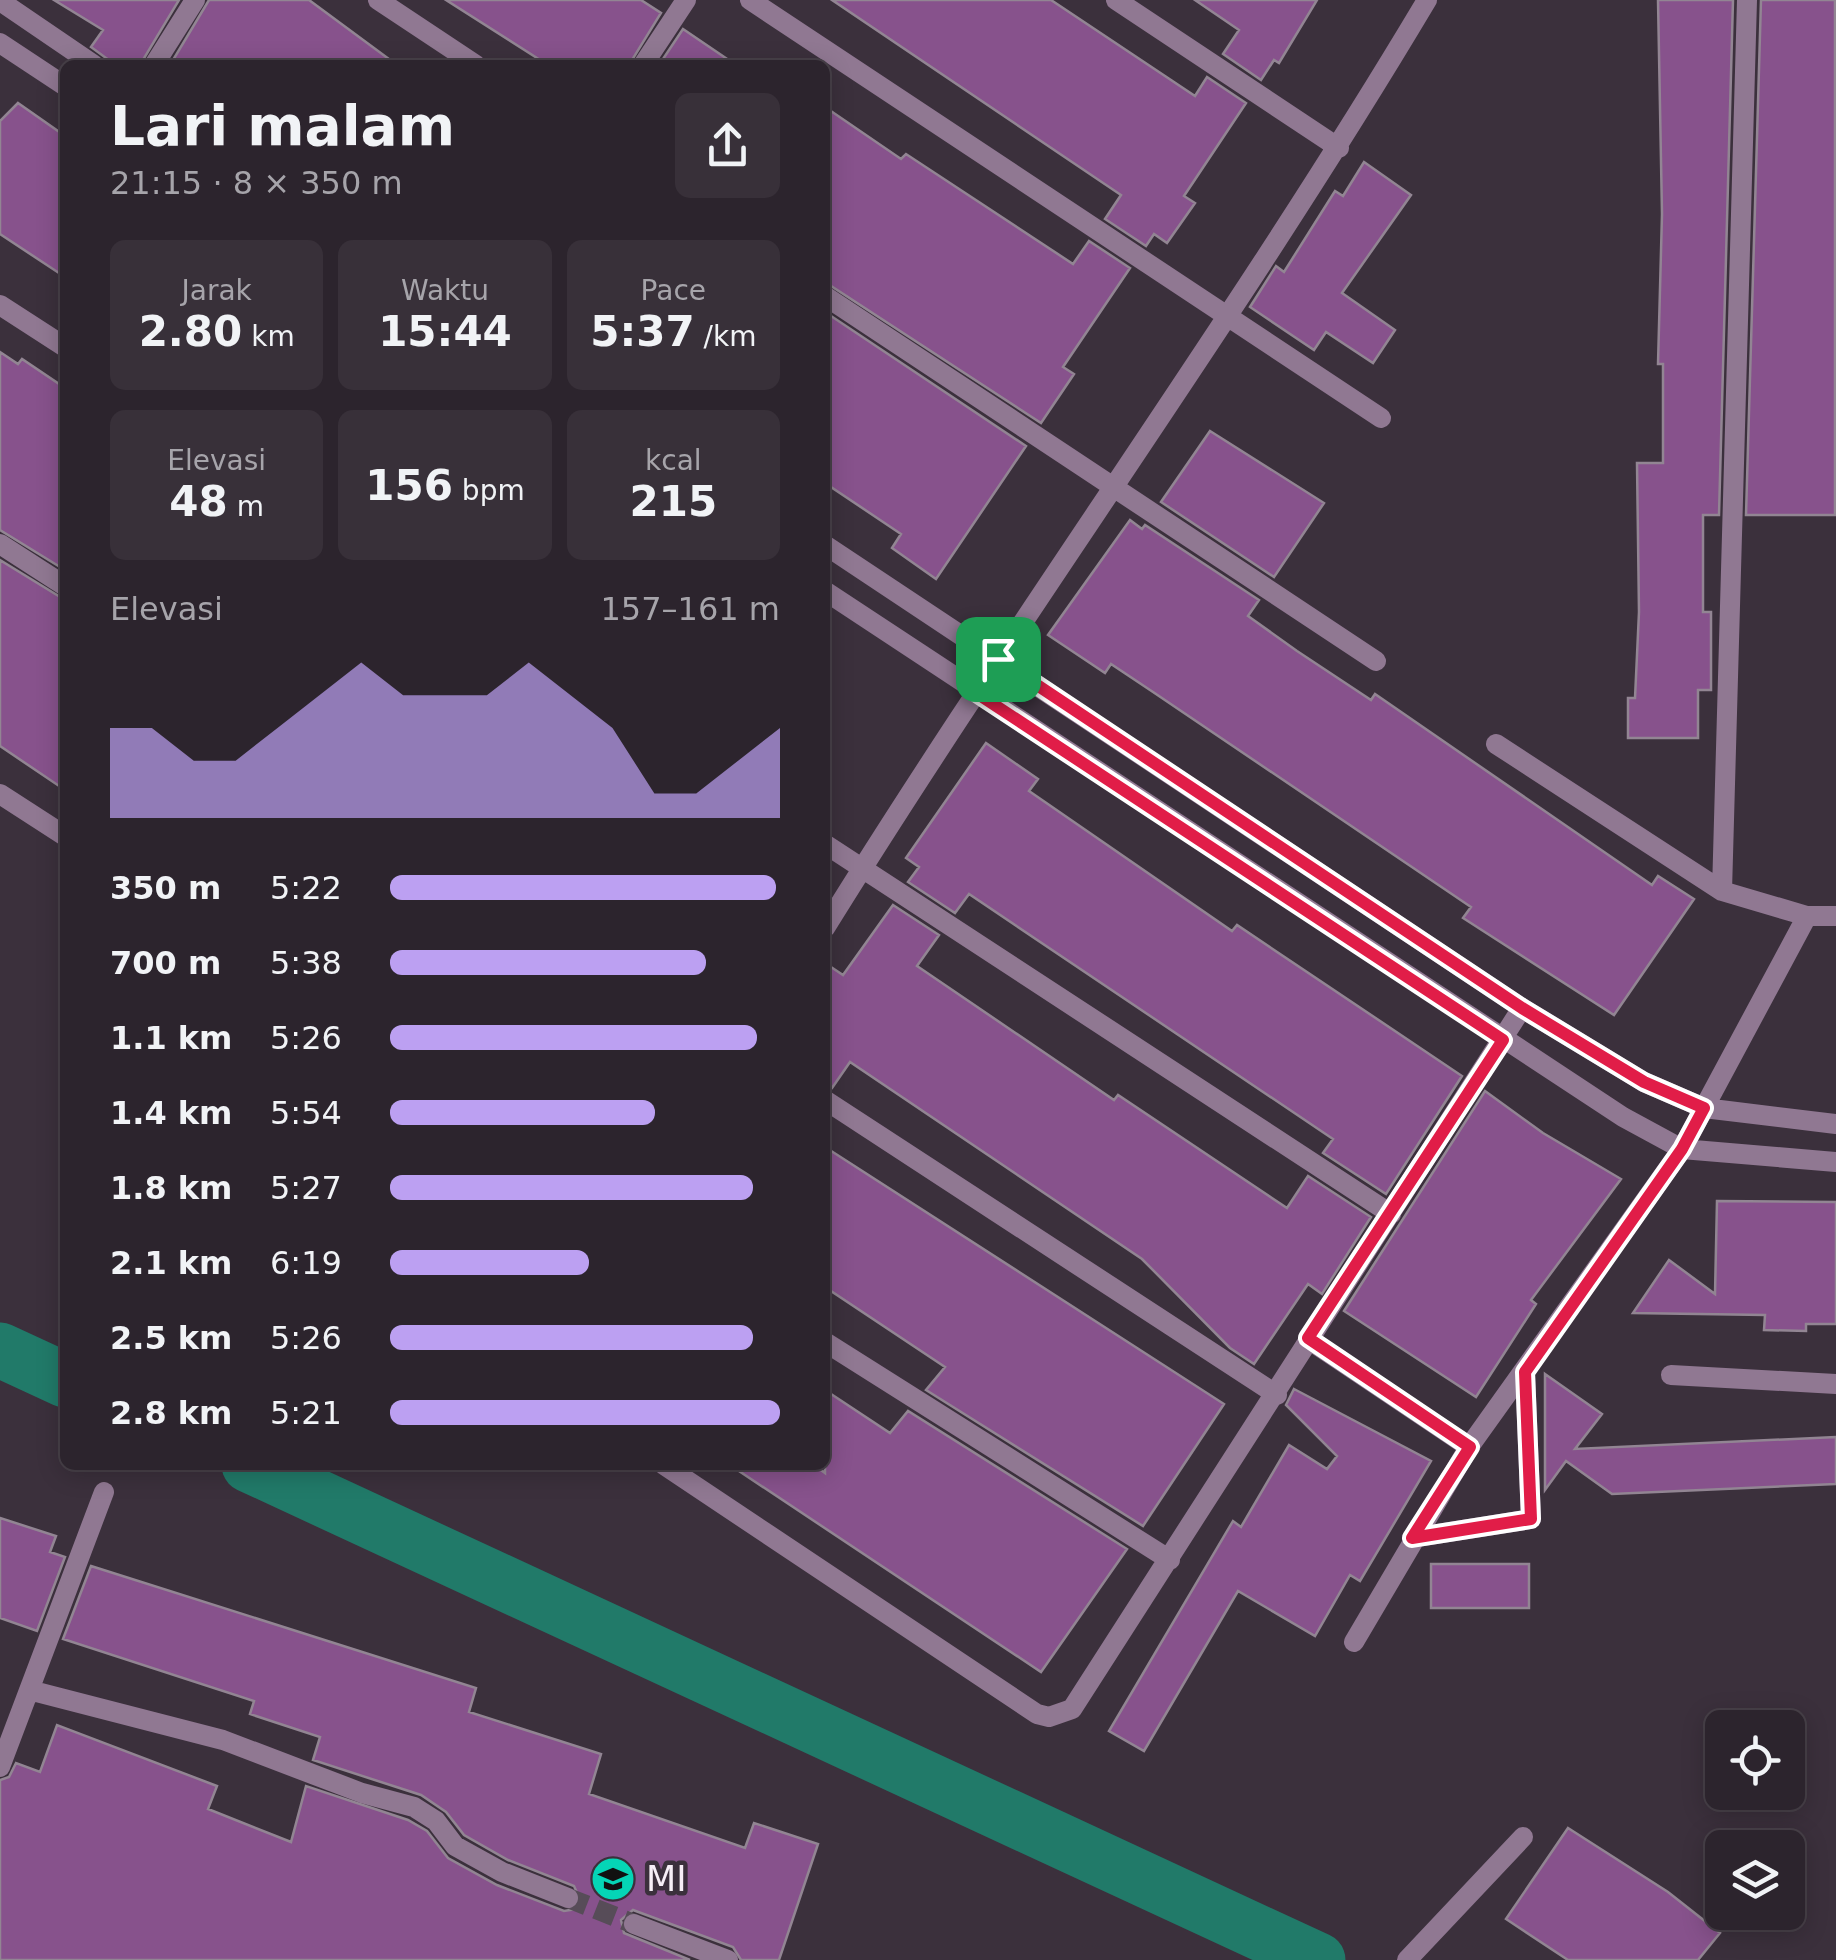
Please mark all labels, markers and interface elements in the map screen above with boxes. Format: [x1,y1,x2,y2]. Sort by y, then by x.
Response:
button: share [675,93,780,198]
text: Lari malam [110,94,455,158]
text: 21:15 · 8 × 350 m [110,164,403,202]
text: Jarak [182,274,252,307]
text: Waktu [401,274,489,307]
text: Pace [641,274,706,307]
text: 2.80 [139,307,242,356]
text: 15:44 [378,307,512,356]
text: 5:37 [590,307,695,356]
text: km [242,320,295,353]
text: /km [695,320,756,353]
text: Elevasi [167,444,266,477]
text: kcal [645,444,702,477]
text: 156 [365,461,453,510]
text: bpm [453,474,525,507]
text: 48 [169,477,228,526]
text: 215 [629,477,717,526]
text: m [228,490,264,523]
text: Elevasi [110,590,223,628]
text: 157–161 m [601,590,780,628]
pin [956,617,1041,702]
icon: arrive [971,632,1026,687]
text: 350 m [110,869,221,907]
text: 5:22 [270,869,342,907]
text: 700 m [110,944,221,982]
text: 5:38 [270,944,342,982]
text: 1.1 km [110,1019,232,1057]
text: 5:26 [270,1019,342,1057]
text: 1.4 km [110,1094,232,1132]
text: 5:54 [270,1094,342,1132]
text: 1.8 km [110,1169,232,1207]
text: 5:27 [270,1169,342,1207]
text: 2.1 km [110,1244,232,1282]
text: 6:19 [270,1244,342,1282]
text: 2.5 km [110,1319,232,1357]
text: 5:26 [270,1319,342,1357]
text: 2.8 km [110,1394,232,1432]
text: 5:21 [270,1394,342,1432]
map controls [1705,1710,1805,1930]
button: locate [1705,1710,1805,1810]
button: layers [1705,1830,1805,1930]
school or university icon: MI [590,1856,636,1902]
place label: MI [646,1859,687,1899]

